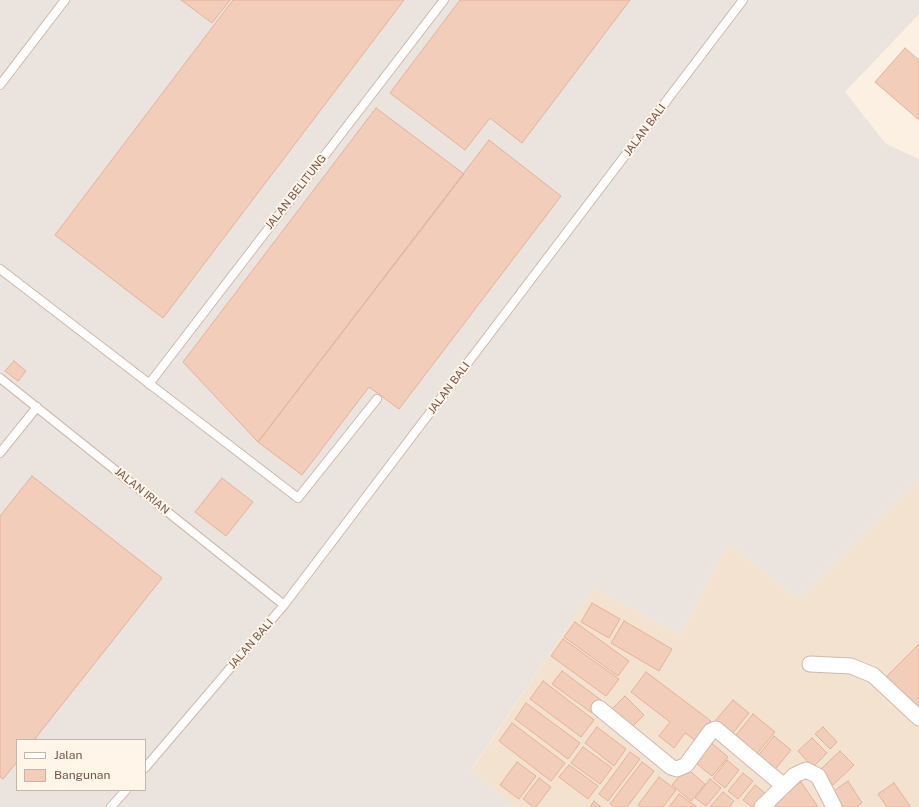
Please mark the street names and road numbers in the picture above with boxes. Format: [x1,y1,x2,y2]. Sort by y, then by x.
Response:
street label: JALAN BALI [621,101,669,159]
street label: JALAN BELITUNG [263,152,329,232]
street label: JALAN BALI [425,359,473,417]
street label: JALAN IRIAN [112,465,172,517]
street label: JALAN BALI [226,616,276,672]

